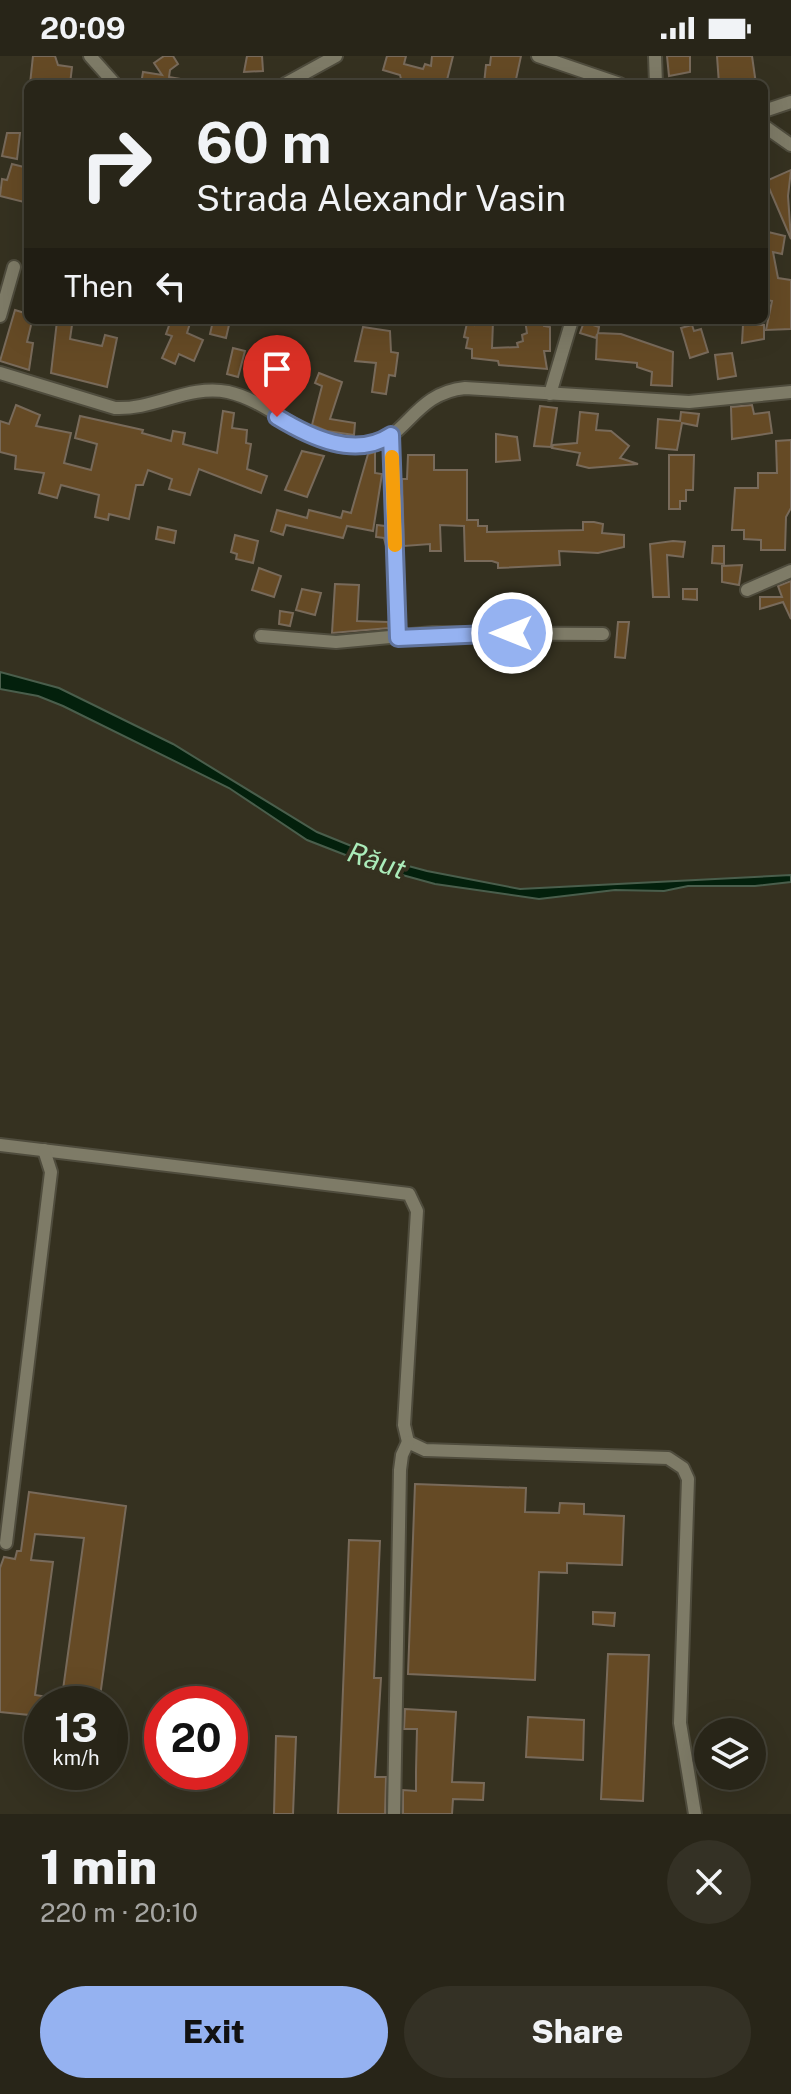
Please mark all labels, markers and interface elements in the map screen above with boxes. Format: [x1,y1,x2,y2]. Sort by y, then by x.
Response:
text: 20:09 [40,10,125,46]
text: 60 m [196,110,332,176]
icon: right [64,112,168,216]
text: Strada Alexandr Vasin [196,177,566,219]
icon: left [149,264,193,308]
text: Then [64,268,133,304]
pin [243,335,311,417]
icon: arrive [255,347,299,391]
position arrow [470,591,554,675]
water label: Răut [343,835,411,885]
speed limit sign: 20 [144,1686,248,1790]
text: 13 [54,1704,98,1751]
map controls [694,1718,766,1790]
button: layers [694,1718,766,1790]
text: km/h [52,1746,100,1770]
text: 1 min [40,1838,157,1895]
button: close [667,1840,751,1924]
text: 220 m · 20:10 [40,1897,198,1928]
button: Exit [40,1986,388,2078]
button: Share [404,1986,751,2078]

